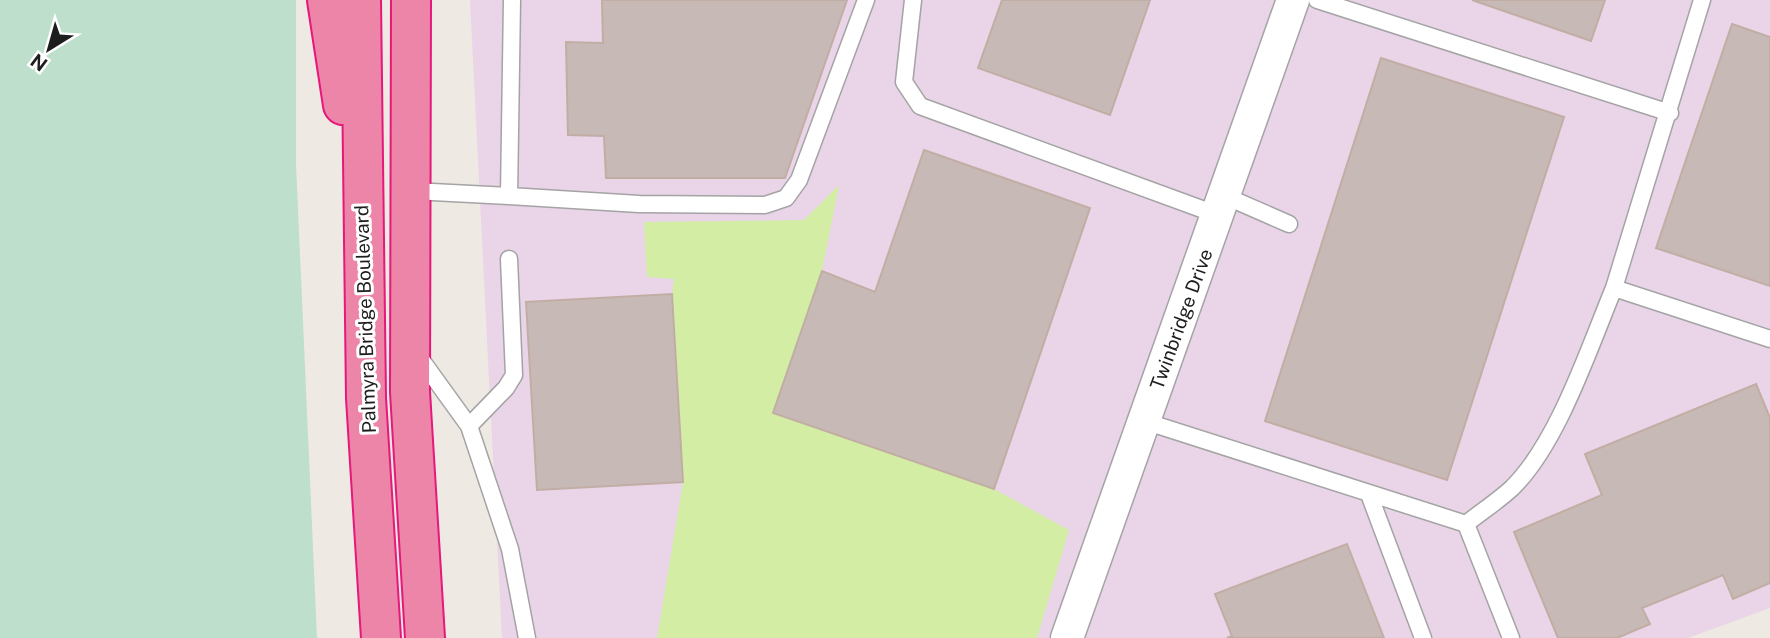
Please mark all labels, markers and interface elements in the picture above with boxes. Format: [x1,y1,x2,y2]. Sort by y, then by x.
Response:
north arrow [14,14,84,84]
text: N [26,49,51,76]
street label: Palmyra Bridge Boulevard [350,204,380,434]
street label: Twinbridge Drive [1145,246,1217,392]

